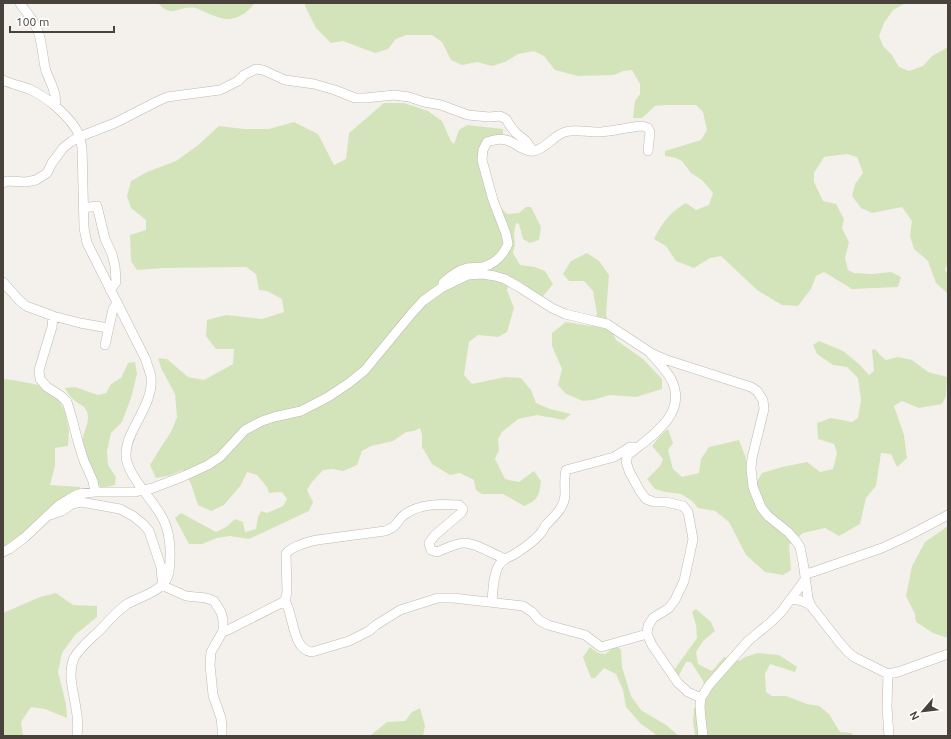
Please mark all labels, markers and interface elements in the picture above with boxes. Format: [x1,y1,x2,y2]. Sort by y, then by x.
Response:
scale bar [10,8,114,34]
text: 100 m [16,15,49,28]
north arrow [903,691,943,731]
text: N [907,709,921,722]

